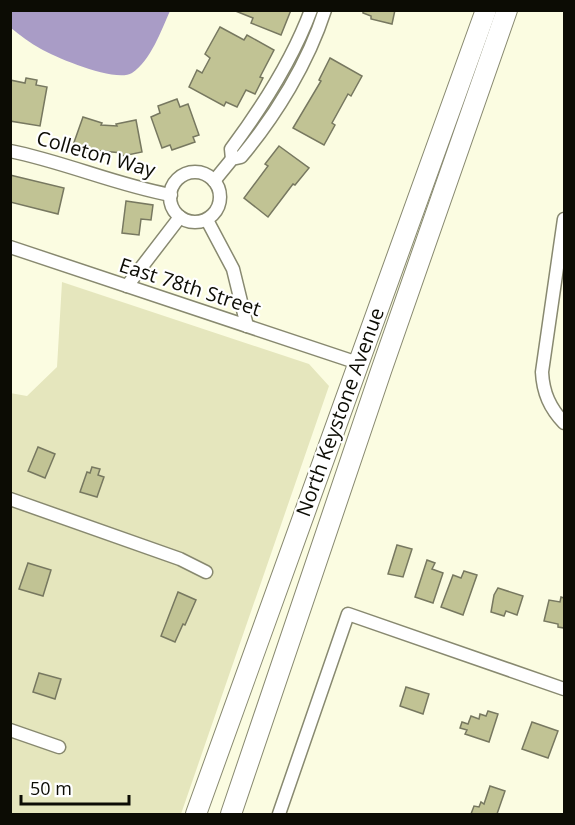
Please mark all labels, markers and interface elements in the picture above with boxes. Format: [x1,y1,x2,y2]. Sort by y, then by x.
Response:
street label: Colleton Way [34,124,160,184]
street label: East 78th Street [116,251,264,322]
street label: North Keystone Avenue [289,304,390,520]
scale bar [21,768,129,806]
text: 50 m [30,776,72,800]

